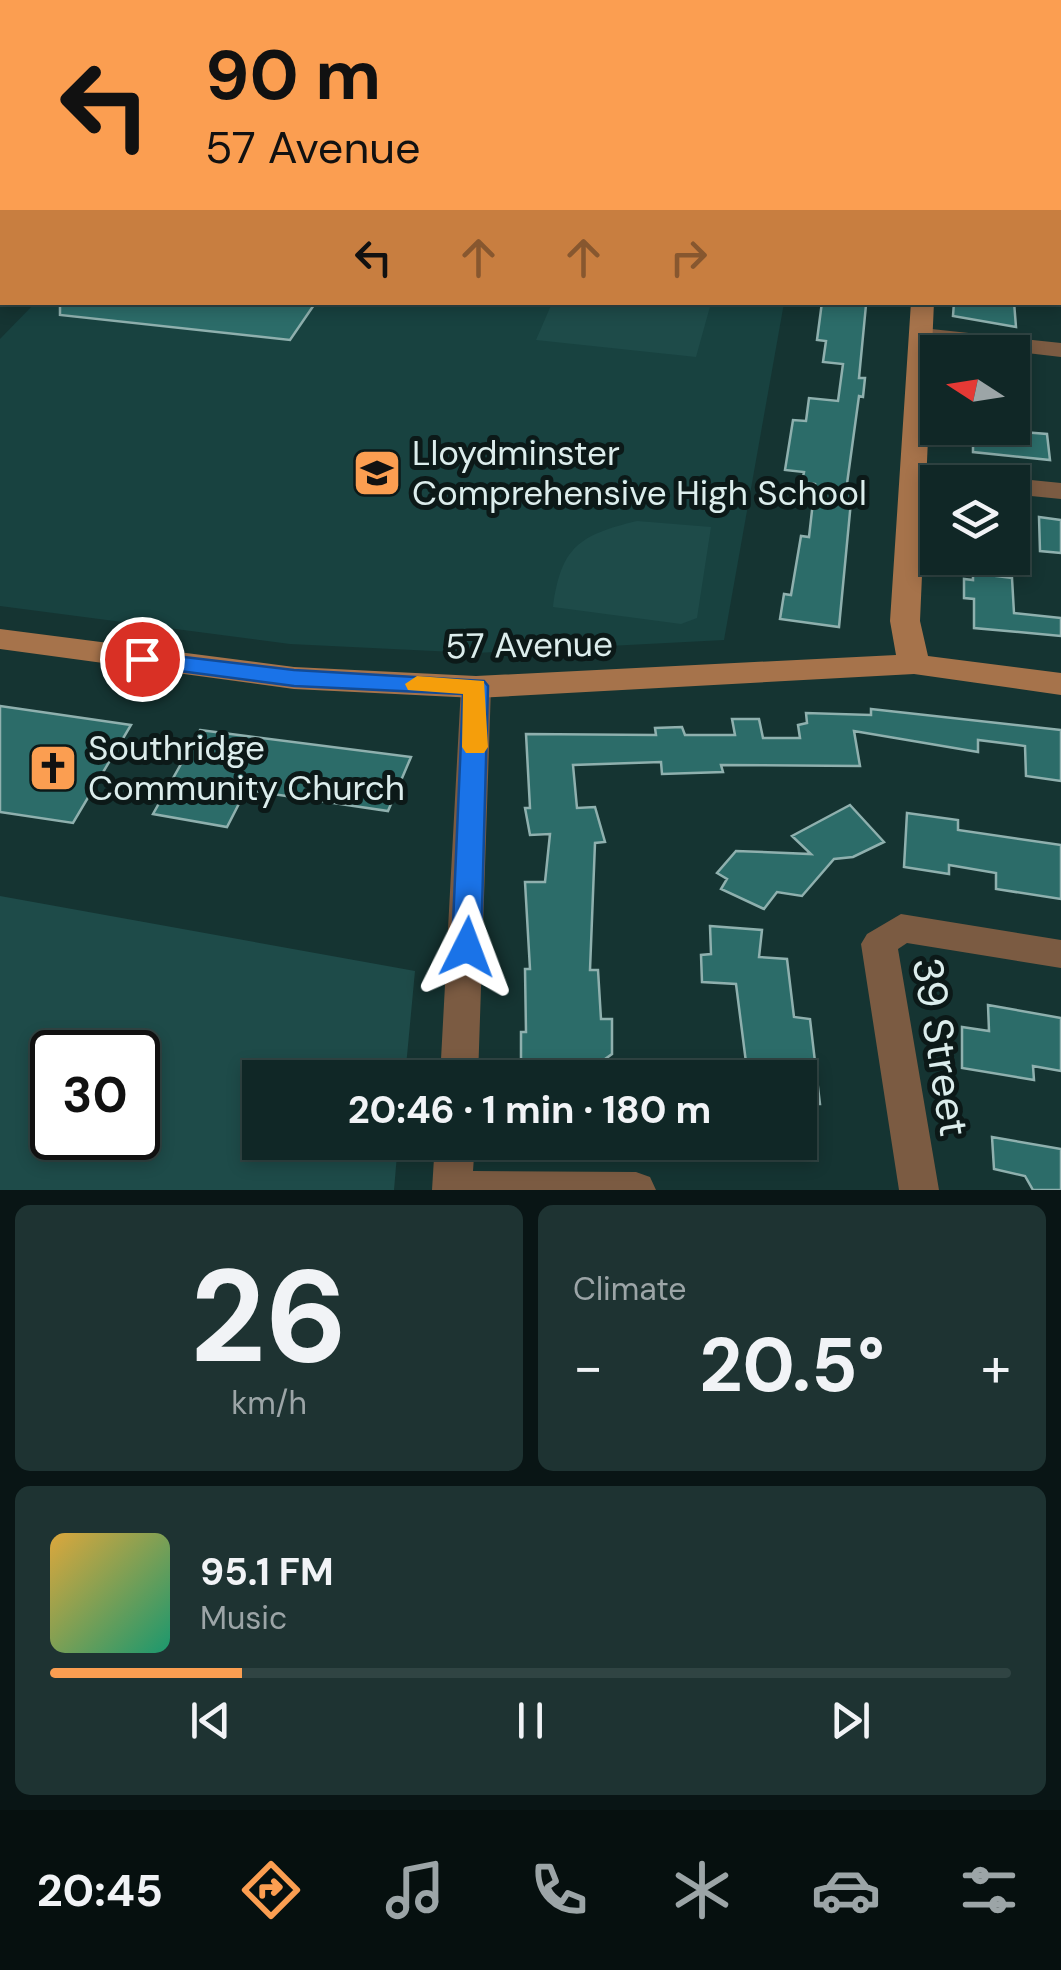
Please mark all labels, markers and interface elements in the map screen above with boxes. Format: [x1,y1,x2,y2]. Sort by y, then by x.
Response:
text: 90 m [205,30,381,121]
icon: left [40,40,170,170]
text: 57 Avenue [205,118,421,177]
icon: left [346,230,401,285]
icon: ahead [451,230,506,285]
icon: ahead [556,230,611,285]
icon: right [661,230,716,285]
north arrow [920,335,1030,445]
map controls [920,335,1030,575]
place label: Lloydminster Comprehensive High School [412,430,867,516]
school or university icon: Lloydminster Comprehensive High School [351,447,403,499]
button: layers [920,465,1030,575]
pin [100,617,185,702]
street label: 57 Avenue [445,621,613,669]
icon: arrive [115,632,170,687]
place label: Southridge Community Church [88,725,405,811]
church icon: Southridge Community Church [27,742,79,794]
position arrow [415,895,519,999]
street label: 39 Street [900,954,982,1140]
speed limit sign: 30 [30,1030,160,1160]
text: 20:46 · 1 min · 180 m [348,1085,711,1135]
text: 26 [190,1232,348,1401]
text: Climate [573,1268,687,1310]
text: 20.5° [699,1317,885,1414]
text: − [573,1331,603,1403]
text: + [981,1331,1011,1403]
text: km/h [231,1382,307,1424]
text: 95.1 FM [200,1547,334,1597]
text: Music [200,1597,287,1639]
icon: previous [183,1693,238,1748]
icon: pause [503,1693,558,1748]
icon: next [823,1693,878,1748]
icon: directions [236,1855,306,1925]
icon: music [380,1855,450,1925]
icon: phone [524,1855,594,1925]
icon: climate [667,1855,737,1925]
icon: car [811,1855,881,1925]
icon: filters [954,1855,1024,1925]
text: 20:45 [37,1861,163,1920]

